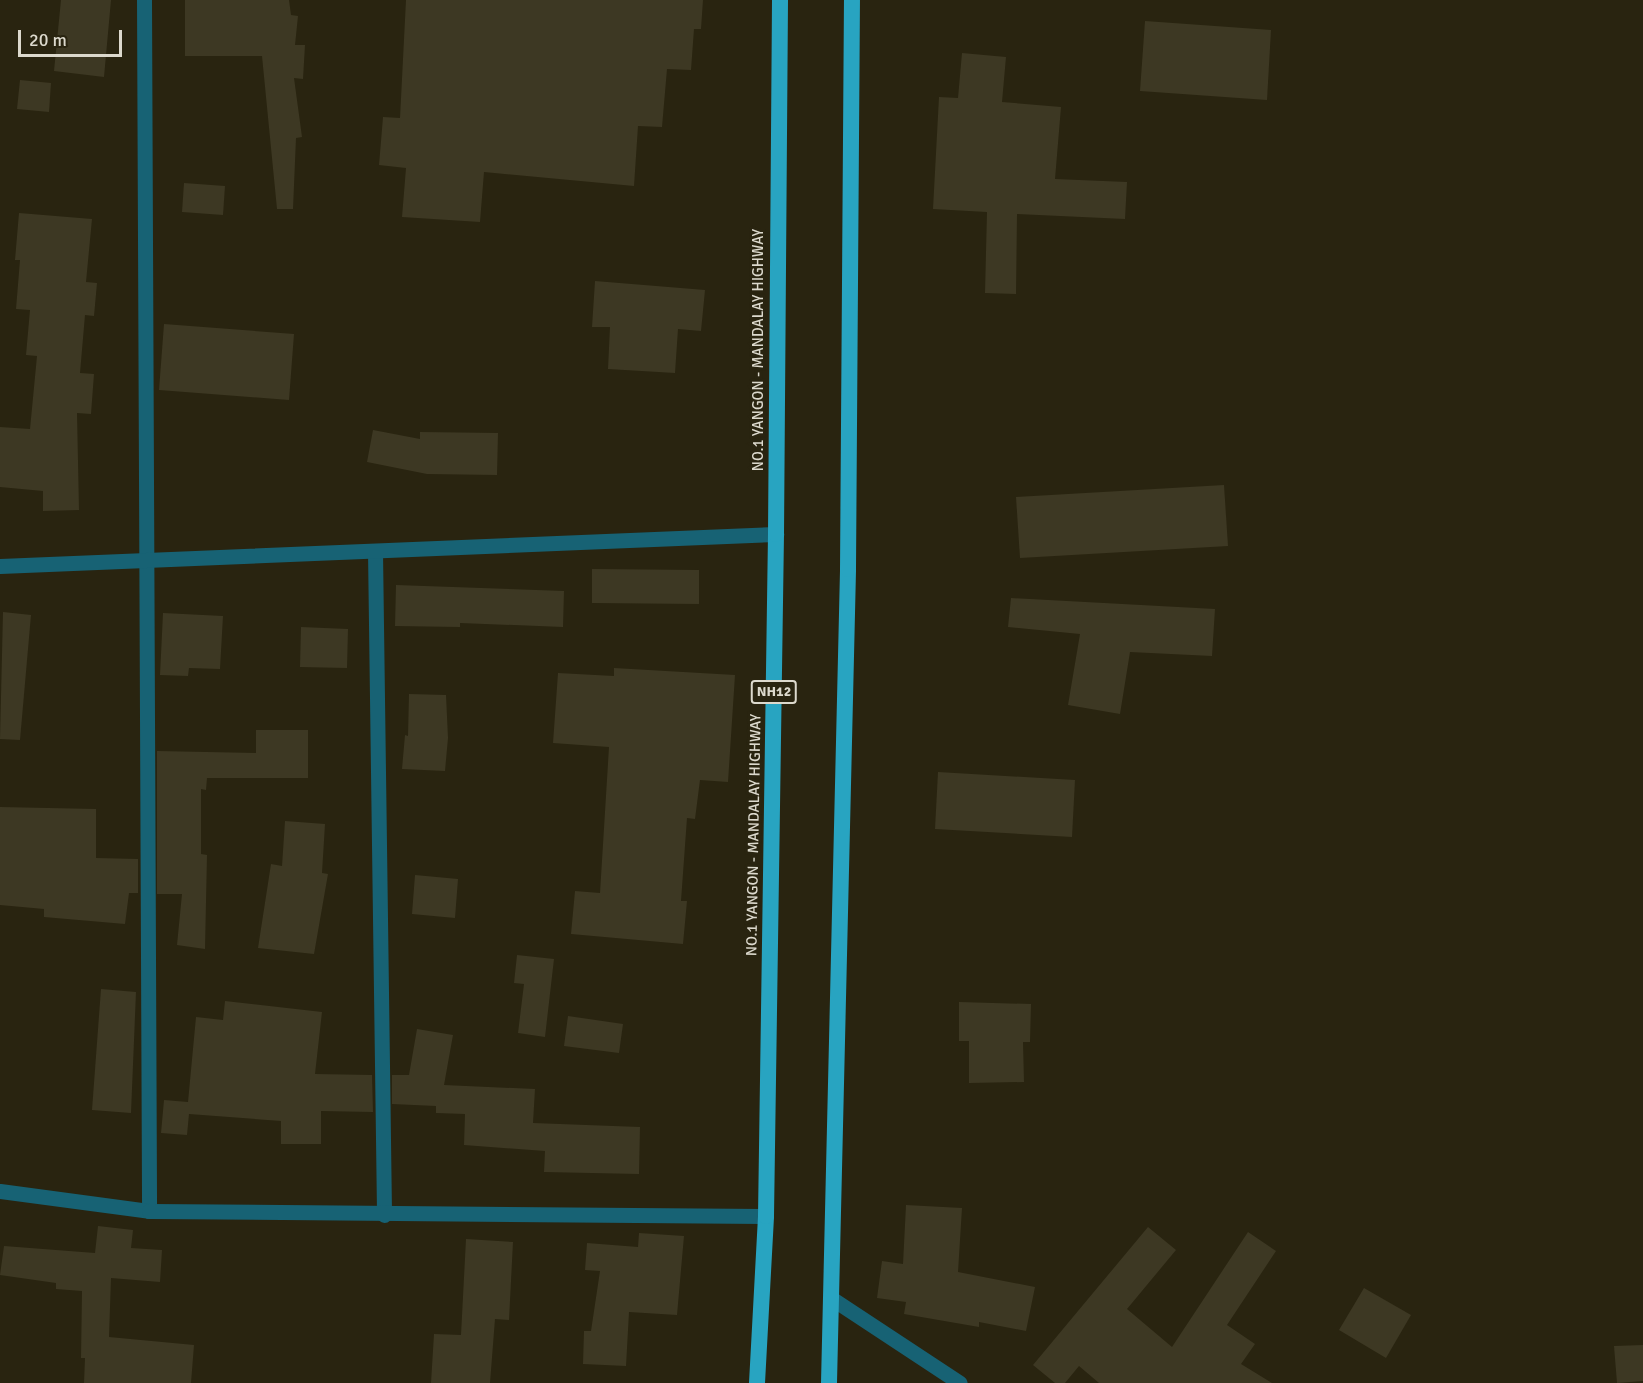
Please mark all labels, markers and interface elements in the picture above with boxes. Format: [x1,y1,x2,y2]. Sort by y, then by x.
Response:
scale bar [21,18,124,56]
text: 20 m [29,29,67,51]
street label: NO.1 YANGON - MANDALAY HIGHWAY [750,229,768,471]
road number: NH12 [750,681,798,703]
street label: NO.1 YANGON - MANDALAY HIGHWAY [743,714,765,956]

